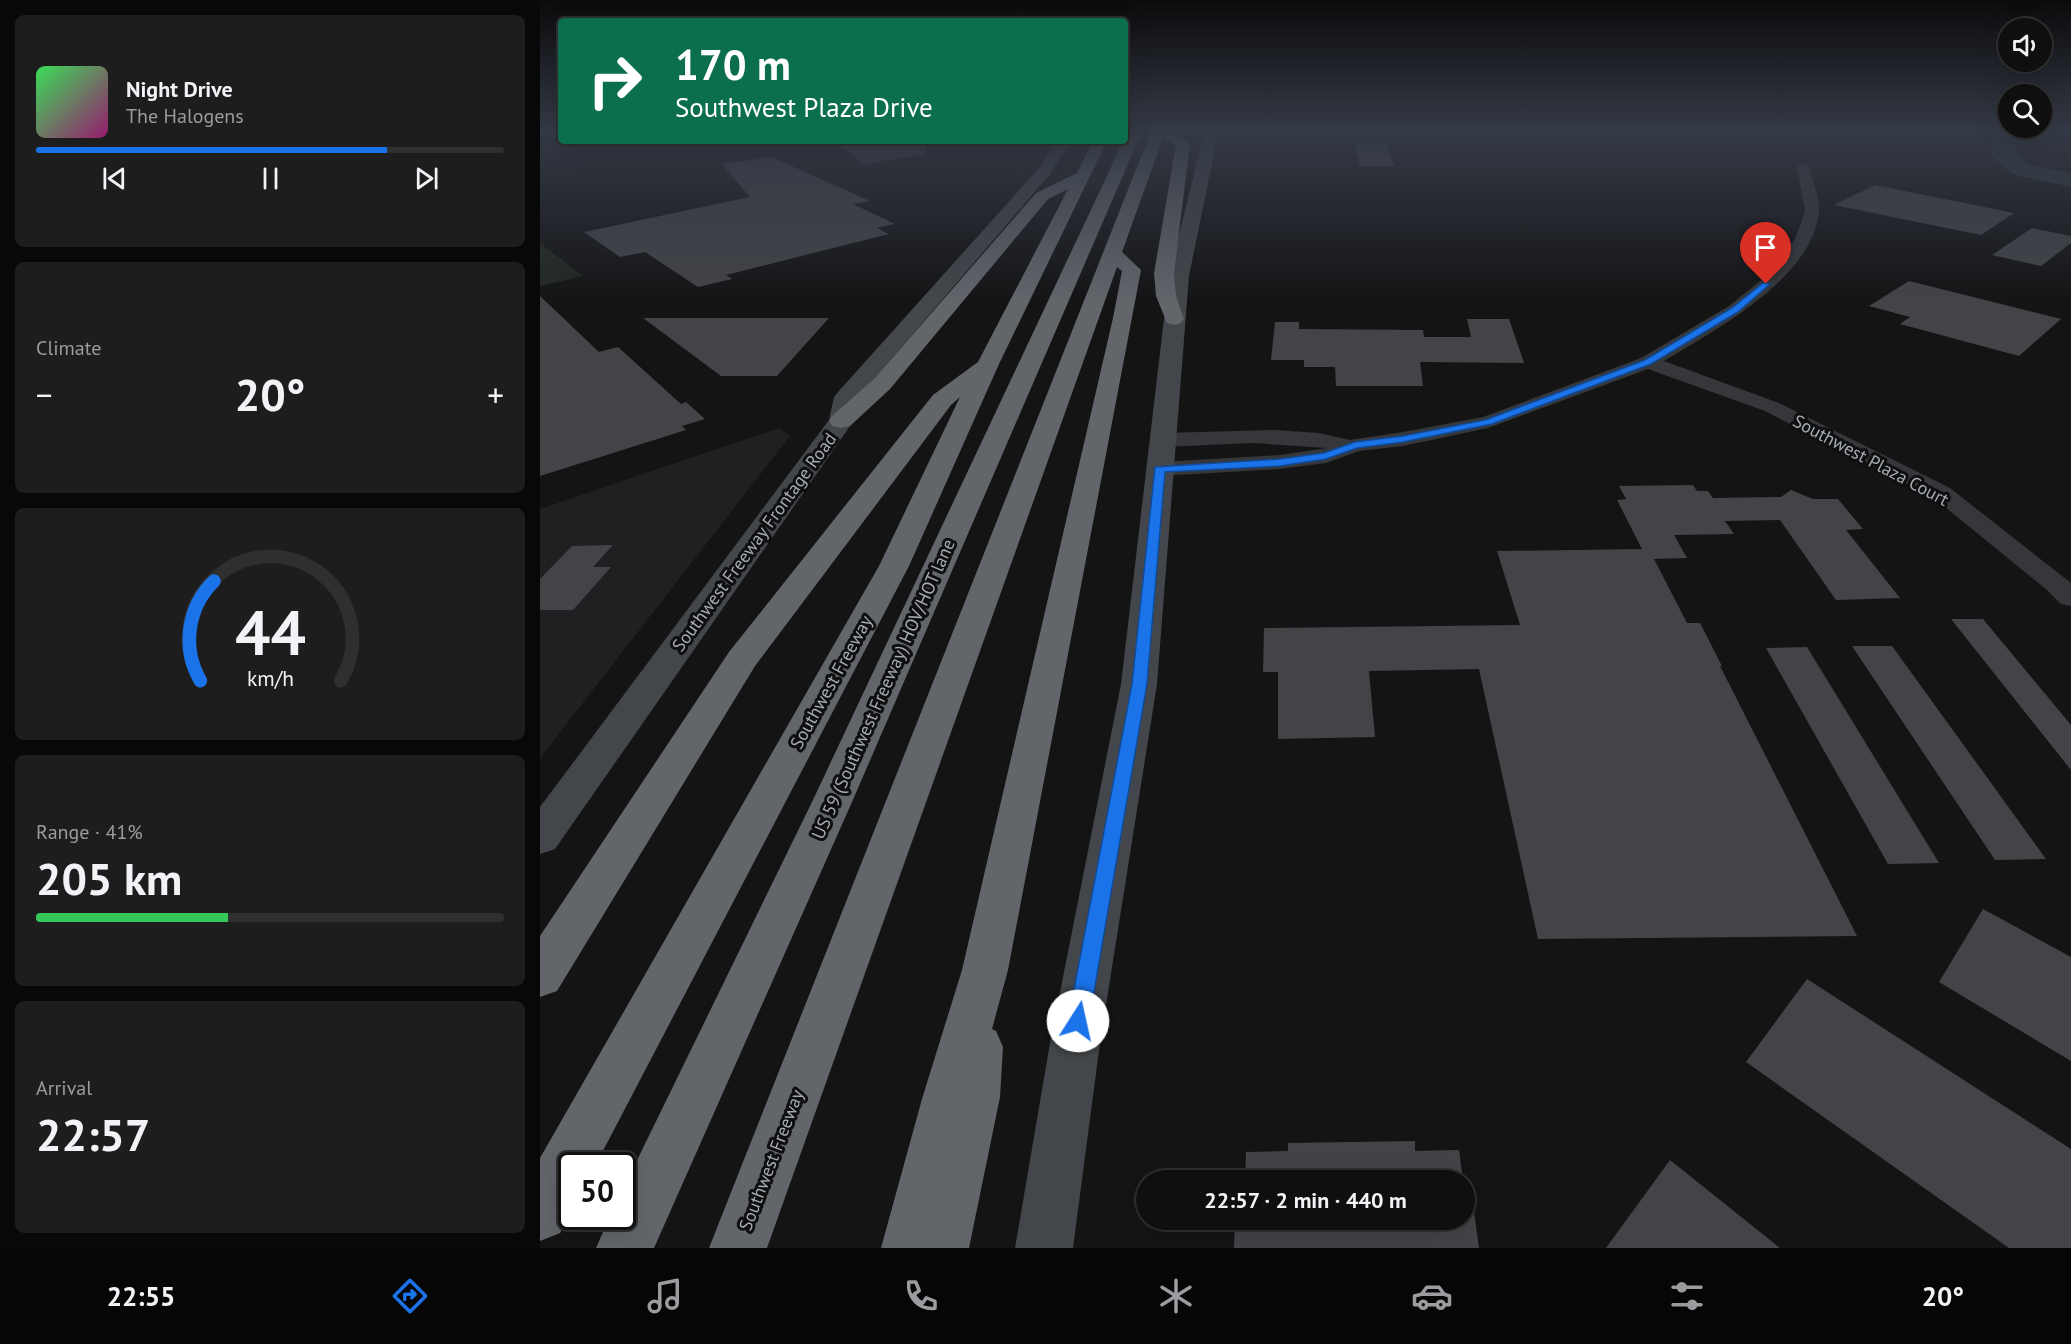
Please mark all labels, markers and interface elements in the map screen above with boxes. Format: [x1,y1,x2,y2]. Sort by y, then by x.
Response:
map controls [1998,18,2052,138]
button: sound [1998,18,2052,72]
text: 170 m [675,37,791,92]
icon: right [576,42,654,120]
text: Night Drive [126,75,233,103]
button: search [1998,84,2052,138]
text: Southwest Plaza Drive [675,90,933,124]
text: The Halogens [126,103,244,129]
icon: previous [98,162,131,195]
icon: pause [254,162,287,195]
icon: next [410,162,443,195]
pin [1740,222,1791,284]
icon: arrive [1749,231,1782,264]
text: Climate [36,335,102,361]
text: 20° [235,365,305,423]
text: − [36,373,53,416]
text: + [487,373,504,416]
street label: Southwest Plaza Court [1789,409,1953,511]
street label: Southwest Freeway Frontage Road [667,428,841,656]
street label: US 59 (Southwest Freeway) HOV/HOT lane [806,535,960,843]
text: 44 [235,591,305,672]
street label: Southwest Freeway [785,611,878,753]
text: km/h [246,664,293,692]
text: Range · 41% [36,819,143,845]
text: 205 km [36,849,182,907]
position arrow [1046,989,1110,1053]
text: Arrival [36,1075,92,1101]
street label: Southwest Freeway [733,1086,809,1234]
text: 22:57 [36,1105,150,1163]
speed limit sign: 50 [558,1152,636,1230]
text: 22:57 · 2 min · 440 m [1204,1186,1407,1214]
icon: directions [389,1275,431,1317]
icon: music [644,1275,686,1317]
icon: phone [900,1275,942,1317]
icon: climate [1155,1275,1197,1317]
icon: car [1411,1275,1453,1317]
icon: filters [1666,1275,1708,1317]
text: 22:55 [107,1279,175,1313]
text: 20° [1922,1279,1964,1313]

